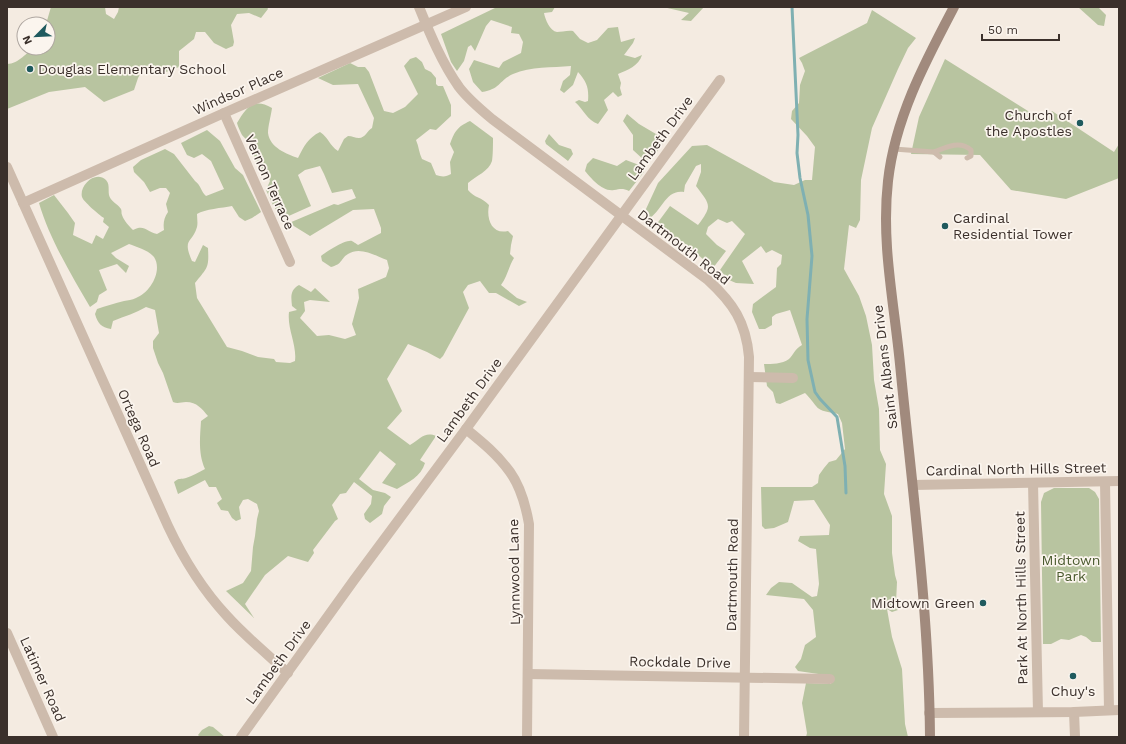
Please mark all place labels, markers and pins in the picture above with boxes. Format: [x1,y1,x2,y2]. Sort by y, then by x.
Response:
place label: Douglas Elementary School [38,61,227,77]
marker: Douglas Elementary School [25,64,35,74]
place label: Church of the Apostles [986,107,1072,139]
marker: Church of the Apostles [1075,118,1085,128]
place label: Cardinal Residential Tower [953,210,1073,242]
marker: Cardinal Residential Tower [940,221,950,231]
place label: Midtown Green [871,595,975,611]
marker: Midtown Green [978,598,988,608]
marker: Chuy's [1068,671,1078,681]
place label: Chuy's [1051,683,1095,699]

